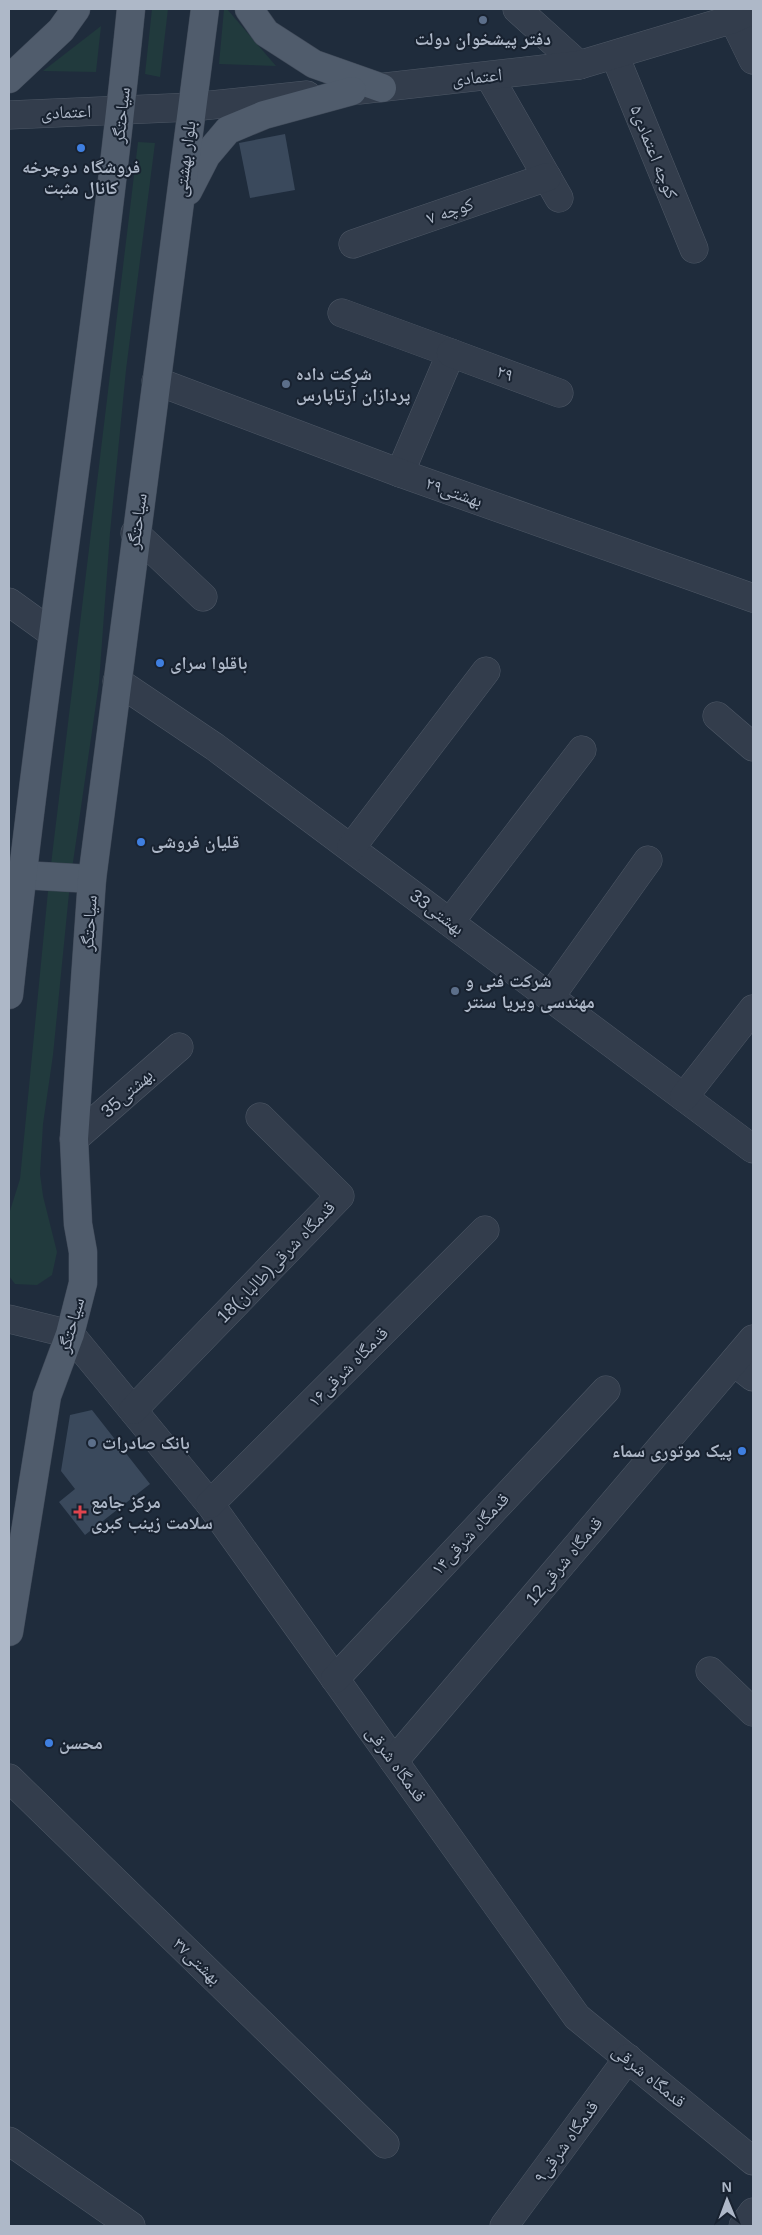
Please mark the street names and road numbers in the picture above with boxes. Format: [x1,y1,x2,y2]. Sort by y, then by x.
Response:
street label: اعتمادی [451,64,503,91]
street label: سیاحتگر [108,86,134,145]
street label: اعتمادی [40,101,92,124]
street label: کوچه اعتمادی۵ [625,102,682,202]
street label: بلوار بهشتی [170,120,201,198]
street label: کوچه ۷ [424,193,477,229]
street label: ۲۹ [494,361,516,385]
street label: ۲۹بهشتی [423,473,485,512]
street label: سیاحتگر [123,492,151,551]
street label: 33بهشتی [405,885,468,940]
street label: سیاحتگر [77,894,101,953]
street label: بهشتی35 [97,1065,158,1122]
street label: 18قدمگاه شرقی(طالبان) [213,1197,340,1328]
street label: سیاحتگر [53,1295,89,1356]
street label: قدمگاه شرقی۱۶ [304,1323,393,1412]
street label: قدمگاه شرقی۱۴ [427,1489,514,1580]
street label: 12قدمگاه شرقی [521,1513,607,1610]
street label: قدمگاه شرقی [361,1722,430,1806]
street label: بهشتی۳۷ [168,1933,225,1989]
street label: قدمگاه شرقی [608,2040,690,2112]
street label: قدمگاه شرقی۹ [530,2097,603,2188]

